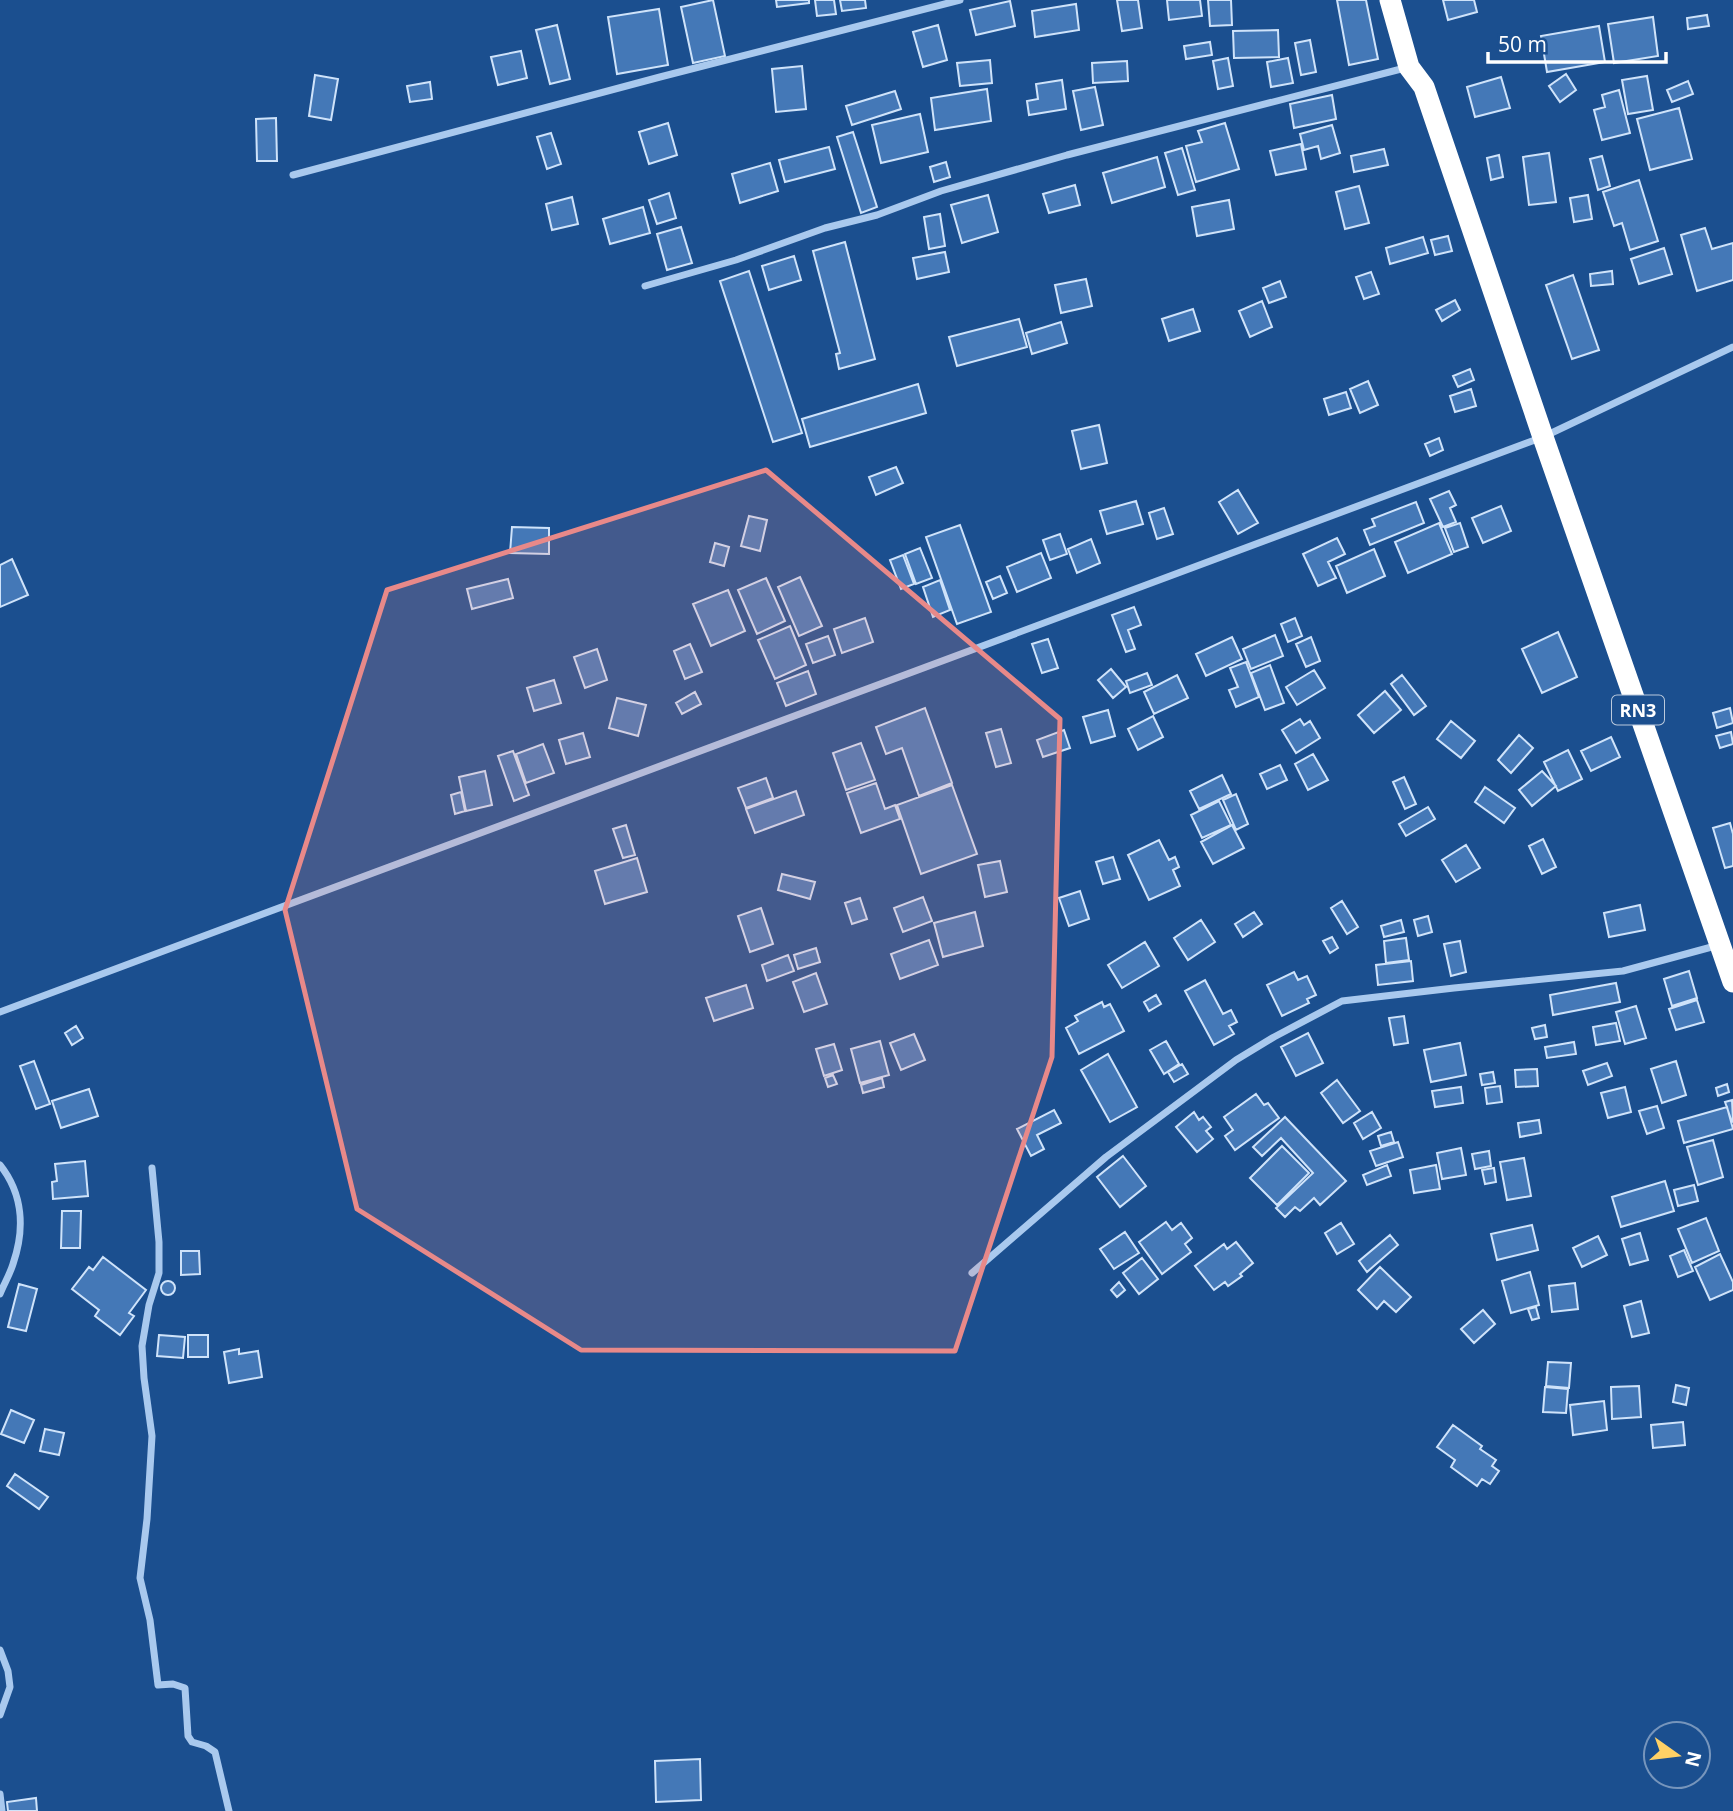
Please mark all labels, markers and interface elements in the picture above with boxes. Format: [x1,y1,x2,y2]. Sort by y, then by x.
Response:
scale bar [1488,21,1666,65]
text: 50 m [1498,30,1547,58]
road number: RN3 [1612,696,1664,724]
north arrow [1642,1720,1712,1790]
text: N [1679,1748,1708,1770]

